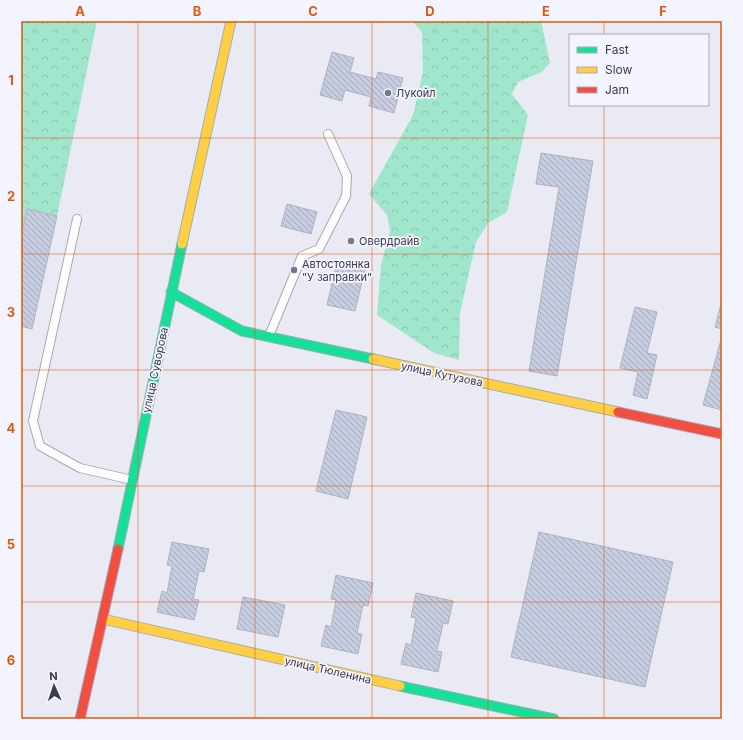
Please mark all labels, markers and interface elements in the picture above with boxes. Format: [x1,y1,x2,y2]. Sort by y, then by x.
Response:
text: A [75,3,85,19]
text: B [193,3,202,19]
text: C [308,3,318,19]
text: D [425,3,435,19]
text: E [542,3,550,19]
text: F [659,3,667,19]
legend [569,34,709,106]
text: Fast [605,42,629,57]
text: Slow [605,62,633,77]
text: 1 [8,72,14,88]
text: Jam [605,82,629,97]
place label: Лукойл [396,86,436,100]
marker: Лукойл [383,88,393,98]
text: 2 [7,188,15,204]
place label: Овердрайв [359,234,419,248]
marker: Овердрайв [346,236,356,246]
place label: Автостоянка "У заправки" [302,257,372,284]
marker: Автостоянка "У заправки" [289,265,299,275]
text: 3 [7,304,15,320]
street label: улица Суворова [139,326,171,414]
street label: улица Кутузова [400,358,484,390]
text: 4 [7,420,16,436]
text: 5 [7,536,15,552]
text: 6 [7,652,15,668]
street label: улица Тюленина [283,653,373,687]
north arrow [34,666,74,706]
text: N [49,669,58,683]

